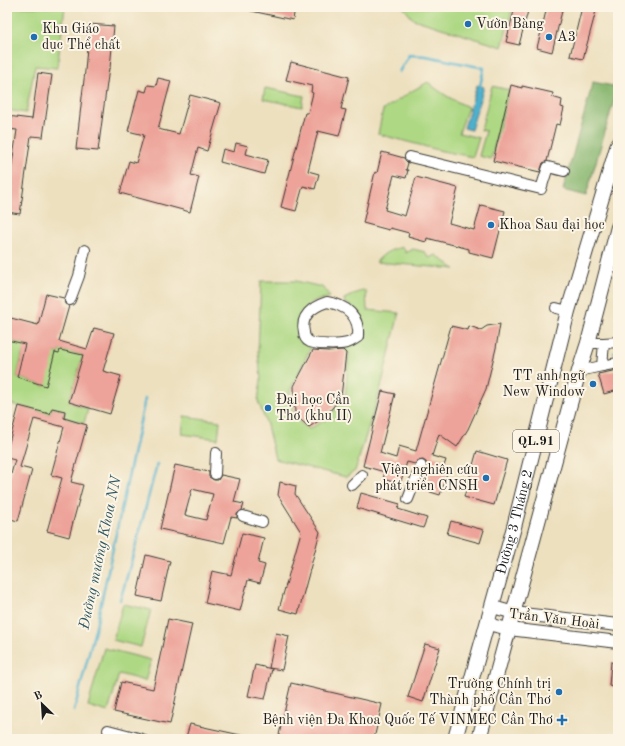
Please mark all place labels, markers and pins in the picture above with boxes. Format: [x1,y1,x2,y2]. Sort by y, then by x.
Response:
place label: Vườn Bàng [476,17,544,31]
marker: Vườn Bàng [463,19,473,29]
place label: Khu Giáo dục Thể chất [42,22,120,52]
place label: A3 [557,30,576,44]
marker: Khu Giáo dục Thể chất [29,32,39,42]
marker: A3 [544,32,554,42]
place label: Khoa Sau đại học [499,218,605,232]
marker: Khoa Sau đại học [486,220,496,230]
place label: TT anh ngữ New Window [502,369,586,399]
marker: TT anh ngữ New Window [588,379,598,389]
place label: Đại học Cần Thơ (khu II) [276,391,352,423]
marker: Đại học Cần Thơ (khu II) [263,403,273,413]
place label: Viện nghiên cứu phát triển CNSH [375,463,479,493]
marker: Viện nghiên cứu phát triển CNSH [481,473,491,483]
place label: Trường Chính trị Thành phố Cần Thơ [429,677,551,707]
marker: Trường Chính trị Thành phố Cần Thơ [554,687,564,697]
place label: Bệnh viện Đa Khoa Quốc Tế VINMEC Cần Thơ [262,711,553,727]
marker: Bệnh viện Đa Khoa Quốc Tế VINMEC Cần Thơ [556,714,568,726]

